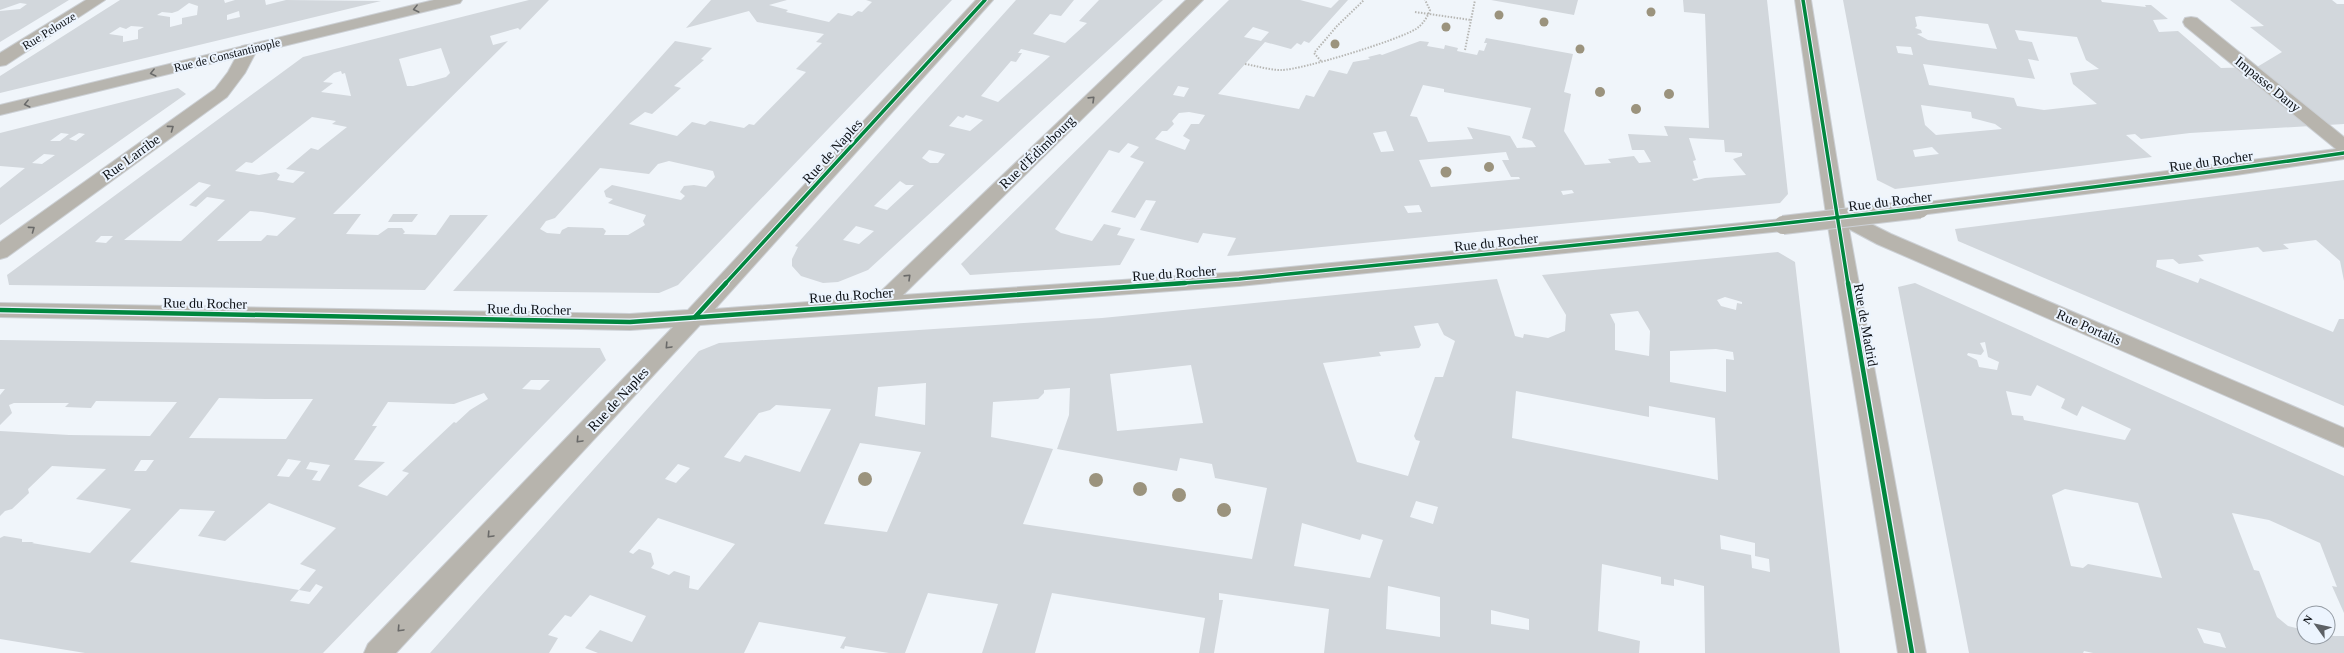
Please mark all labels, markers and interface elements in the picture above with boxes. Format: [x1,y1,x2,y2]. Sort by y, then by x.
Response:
one-way arrow [413,5,419,13]
street label: Rue Pelouze [20,9,78,53]
street label: Rue de Constantinople [172,35,282,75]
street label: Impasse Dany [2232,53,2303,115]
one-way arrow [150,69,157,77]
one-way arrow [1087,96,1095,104]
one-way arrow [24,99,30,107]
street label: Rue d'Édimbourg [996,112,1078,192]
street label: Rue de Naples [799,116,865,187]
one-way arrow [167,125,174,133]
street label: Rue Larribe [100,132,163,183]
street label: Rue du Rocher [2168,148,2254,175]
street label: Rue du Rocher [1847,189,1933,214]
one-way arrow [27,227,34,234]
street label: Rue du Rocher [1454,231,1539,254]
street label: Rue du Rocher [1132,263,1217,284]
one-way arrow [903,274,911,282]
street label: Rue de Madrid [1851,282,1880,368]
street label: Rue du Rocher [809,285,894,306]
street label: Rue du Rocher [163,295,247,312]
street label: Rue du Rocher [487,301,571,318]
street label: Rue Portalis [2054,307,2123,348]
one-way arrow [665,341,673,349]
street label: Rue de Naples [585,364,652,434]
one-way arrow [577,436,584,443]
one-way arrow [487,530,495,538]
north arrow [2296,605,2336,645]
text: N [2300,613,2315,626]
one-way arrow [398,625,405,632]

